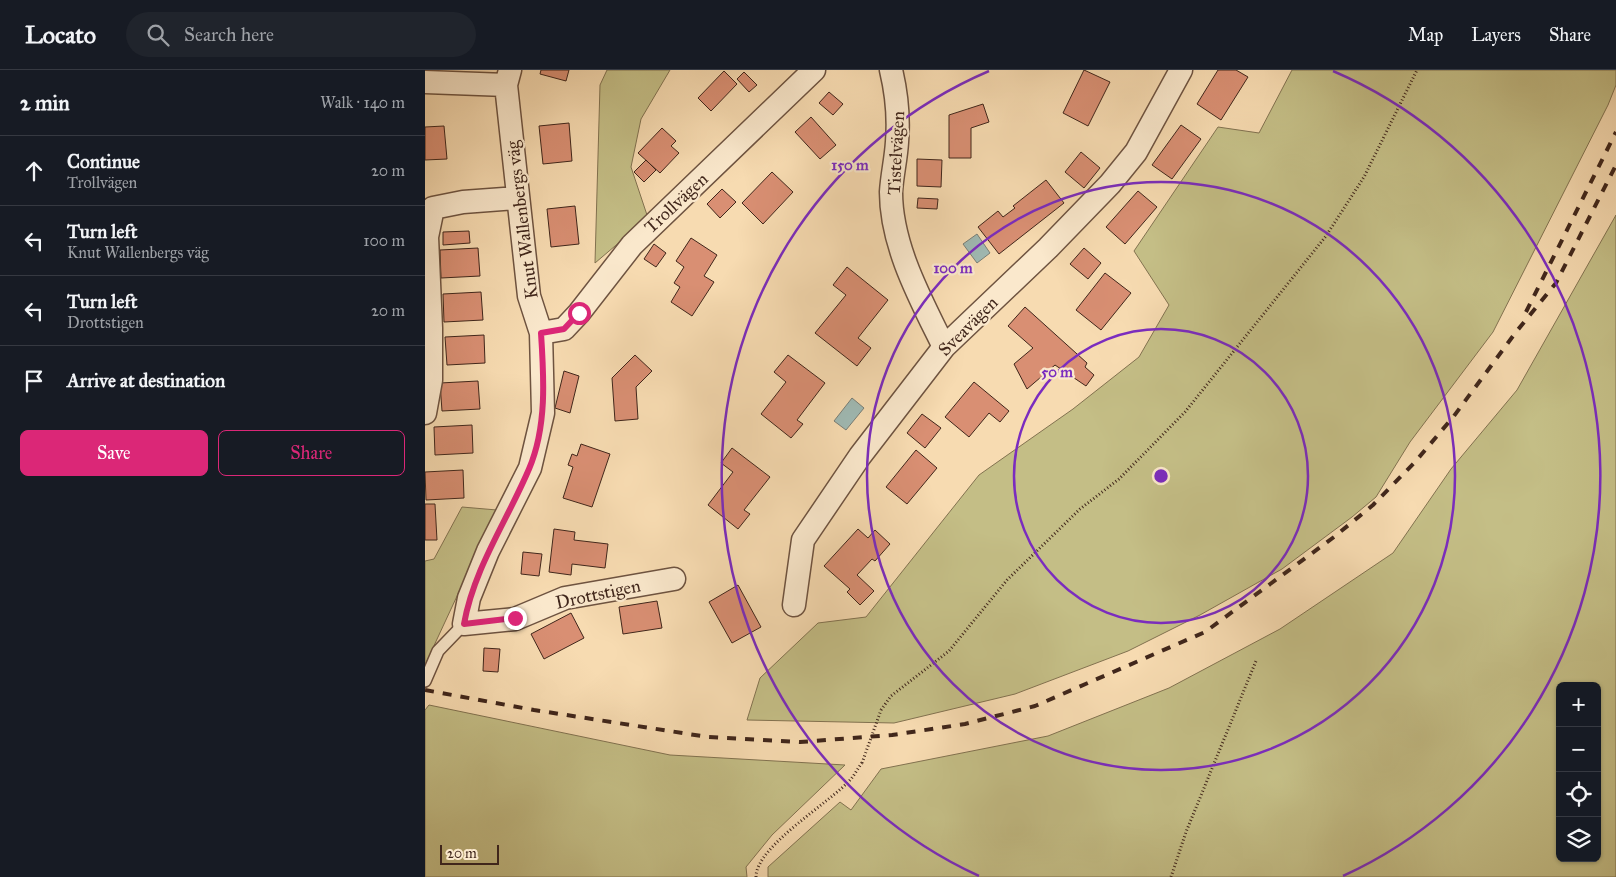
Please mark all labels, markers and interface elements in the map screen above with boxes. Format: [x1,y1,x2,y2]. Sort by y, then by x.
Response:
search box [126,12,476,57]
text: Locato [25,20,96,50]
icon: search [144,21,172,49]
text: Search here [184,23,274,46]
text: Map [1408,24,1443,46]
text: Layers [1471,24,1521,46]
text: Share [1549,24,1591,46]
text: 2 min [20,90,70,116]
text: Walk · 140 m [320,93,405,112]
street label: Tistelvägen [883,110,910,196]
street label: Knut Wallenbergs väg [501,139,544,300]
text: Continue [67,150,140,173]
text: 150 m [831,156,869,174]
icon: ahead [20,157,48,185]
text: 20 m [371,161,405,180]
street label: Trollvägen [640,168,713,239]
text: Trollvägen [67,173,137,192]
text: Turn left [67,220,137,243]
icon: left [20,227,48,255]
text: 100 m [363,231,405,250]
text: Knut Wallenbergs väg [67,243,209,262]
text: 100 m [933,259,973,277]
text: Turn left [67,290,137,313]
street label: Sveavägen [934,291,1003,361]
icon: left [20,297,48,325]
text: 20 m [371,301,405,320]
route start [568,302,591,325]
text: Drottstigen [67,313,144,332]
text: 50 m [1041,363,1073,381]
icon: arrive [20,367,48,395]
text: Arrive at destination [67,369,225,392]
button: Save [20,430,208,476]
button: Share [218,430,405,476]
centre of rings [1152,467,1170,485]
street label: Drottstigen [553,574,643,615]
route end [504,607,527,630]
map controls [1556,682,1601,862]
button: + [1556,682,1601,727]
button: − [1556,727,1601,772]
button: locate [1556,772,1601,817]
button: layers [1556,817,1601,862]
scale bar [440,842,499,865]
text: 20 m [447,845,477,862]

